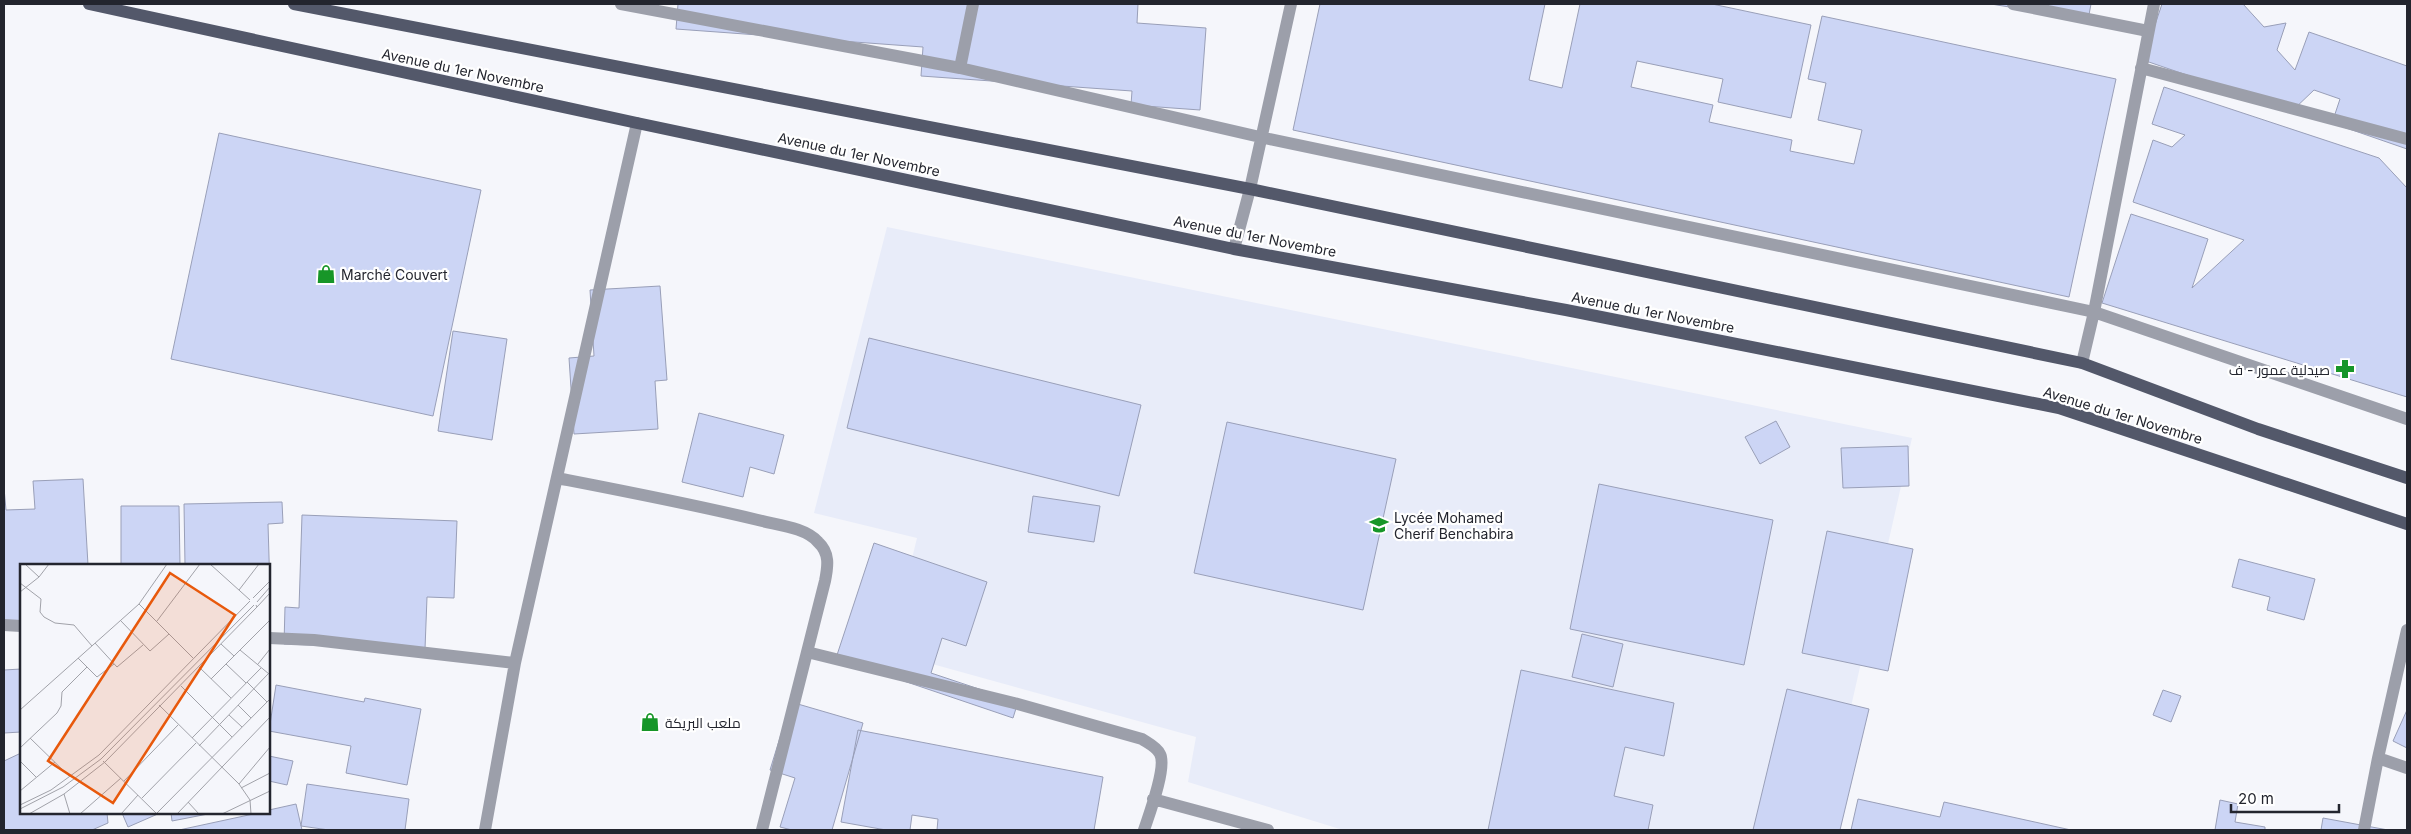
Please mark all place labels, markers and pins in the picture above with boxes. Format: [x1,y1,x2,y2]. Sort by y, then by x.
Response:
shop icon: Marché Couvert [315,263,337,285]
place label: Marché Couvert [341,266,448,283]
pharmacy icon: صيدلية عمور - ف [2334,358,2356,380]
place label: صيدلية عمور - ف [2229,361,2330,378]
place label: Lycée Mohamed Cherif Benchabira [1394,509,1514,542]
school or university icon: Lycée Mohamed Cherif Benchabira [1368,514,1390,536]
shop icon: ملعب البريكة [639,711,661,733]
place label: ملعب البريكة [665,714,741,731]

